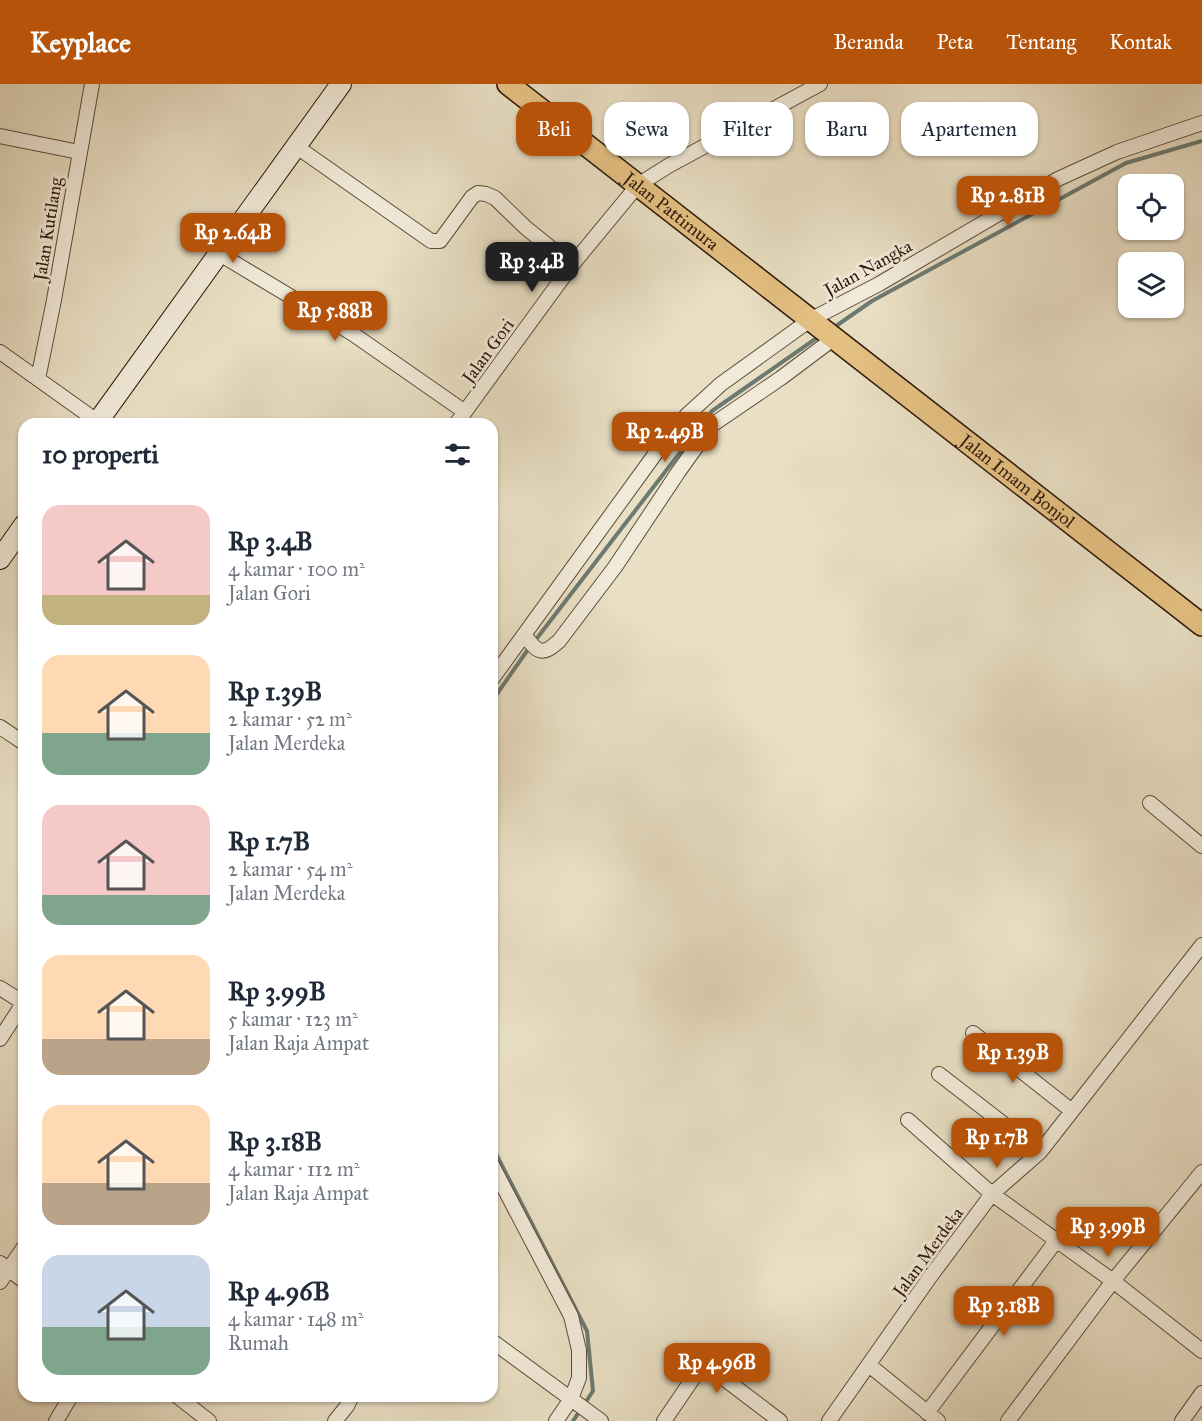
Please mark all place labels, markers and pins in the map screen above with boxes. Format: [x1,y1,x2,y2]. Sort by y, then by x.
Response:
pin: Rp 2.81B [946,176,1070,227]
pin: Rp 2.64B [171,213,295,264]
pin: Rp 3.4B [477,242,587,293]
pin: Rp 5.88B [273,291,397,342]
pin: Rp 2.49B [603,412,727,463]
pin: Rp 1.39B [951,1033,1075,1084]
pin: Rp 1.7B [942,1118,1052,1169]
pin: Rp 3.99B [1046,1207,1170,1258]
pin: Rp 3.18B [942,1286,1066,1337]
pin: Rp 4.96B [655,1343,779,1394]

